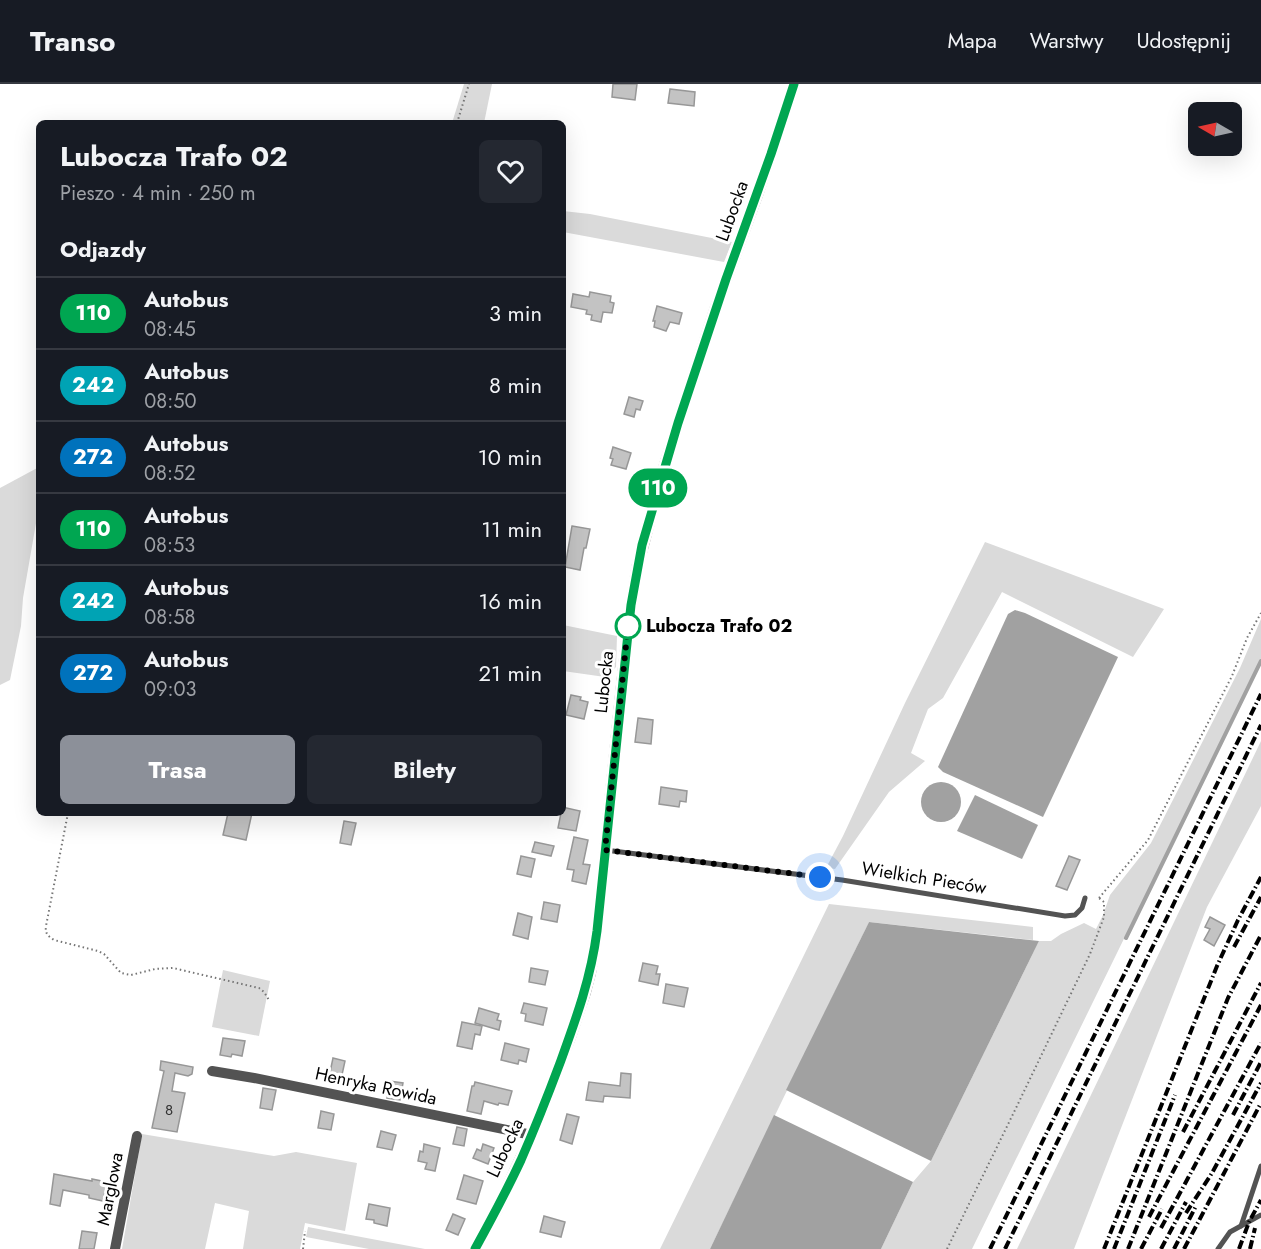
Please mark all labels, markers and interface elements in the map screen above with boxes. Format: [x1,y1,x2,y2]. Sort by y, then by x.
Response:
text: Transo [30,21,115,62]
text: Mapa [948,26,997,56]
text: Warstwy [1030,26,1103,56]
text: Udostępnij [1136,26,1231,56]
north arrow [1188,102,1242,156]
map controls [1188,102,1242,156]
text: Lubocza Trafo 02 [60,136,288,177]
button: heart [479,140,542,203]
street label: Lubocka [709,177,755,245]
text: Pieszo · 4 min · 250 m [60,179,256,208]
text: Odjazdy [60,233,146,265]
text: Autobus [144,283,229,315]
text: 3 min [489,297,542,329]
text: 110 [75,298,111,328]
text: 08:45 [144,315,196,344]
text: Autobus [144,355,229,387]
text: 8 min [489,369,542,401]
text: 242 [72,370,114,400]
text: 08:50 [144,387,196,416]
text: Autobus [144,427,229,459]
text: 10 min [478,441,542,473]
text: 272 [73,442,113,472]
text: 08:52 [144,459,196,488]
line badge: 110 [624,468,692,508]
text: 110 [640,473,676,503]
text: Autobus [144,499,229,531]
text: 11 min [481,513,542,545]
text: 110 [75,514,111,544]
text: 08:53 [144,531,195,560]
text: Autobus [144,571,229,603]
text: 16 min [478,585,542,617]
text: 242 [72,586,114,616]
text: 08:58 [144,603,195,632]
marker: Lubocza Trafo 02 [615,613,641,639]
place label: Lubocza Trafo 02 [646,613,792,639]
text: Autobus [144,643,229,675]
street label: Lubocka [588,650,620,714]
text: 21 min [479,657,542,689]
text: 272 [73,658,113,688]
text: 09:03 [144,675,196,704]
button: Trasa [60,735,295,804]
button: Bilety [307,735,542,804]
street label: Wielkich Pieców [860,855,989,901]
your location [805,862,835,892]
street label: Henryka Rowida [313,1060,439,1112]
house number: 8 [165,1099,173,1121]
street label: Lubocka [480,1114,530,1182]
street label: Marglowa [90,1150,130,1228]

